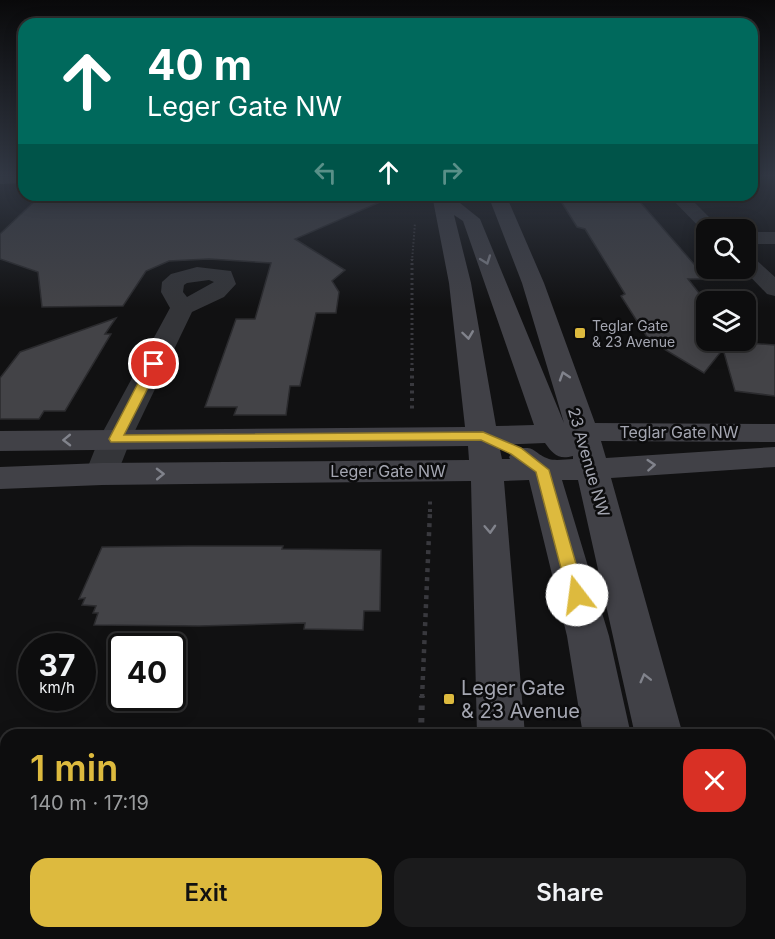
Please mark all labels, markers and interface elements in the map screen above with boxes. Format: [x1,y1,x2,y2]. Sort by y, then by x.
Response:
text: 40 m [147,39,252,90]
icon: ahead [48,42,126,120]
text: Leger Gate NW [147,90,342,123]
icon: left [309,156,342,189]
icon: ahead [372,156,405,189]
icon: right [435,156,468,189]
map controls [696,219,756,351]
button: search [696,219,756,279]
one-way arrow [478,254,491,265]
button: layers [696,291,756,351]
place label: Teglar Gate & 23 Avenue [592,317,675,350]
marker: Teglar Gate & 23 Avenue [573,326,587,340]
one-way arrow [461,330,473,340]
pin [128,338,179,389]
icon: arrive [137,347,170,380]
one-way arrow [559,371,572,382]
street label: 23 Avenue NW [564,405,614,519]
street label: Teglar Gate NW [619,422,739,442]
one-way arrow [63,433,72,446]
one-way arrow [647,458,656,471]
street label: Leger Gate NW [330,461,446,481]
one-way arrow [156,467,165,480]
one-way arrow [483,525,496,534]
position arrow [545,563,609,627]
speed limit sign: 40 [108,633,186,711]
text: 37 [39,647,75,683]
one-way arrow [640,673,653,683]
place label: Leger Gate & 23 Avenue [461,676,580,723]
text: km/h [39,678,75,697]
marker: Leger Gate & 23 Avenue [442,692,456,706]
text: 1 min [30,746,118,790]
button: close [683,749,746,812]
text: 140 m · 17:19 [30,791,149,815]
button: Exit [30,858,382,927]
button: Share [394,858,746,927]

